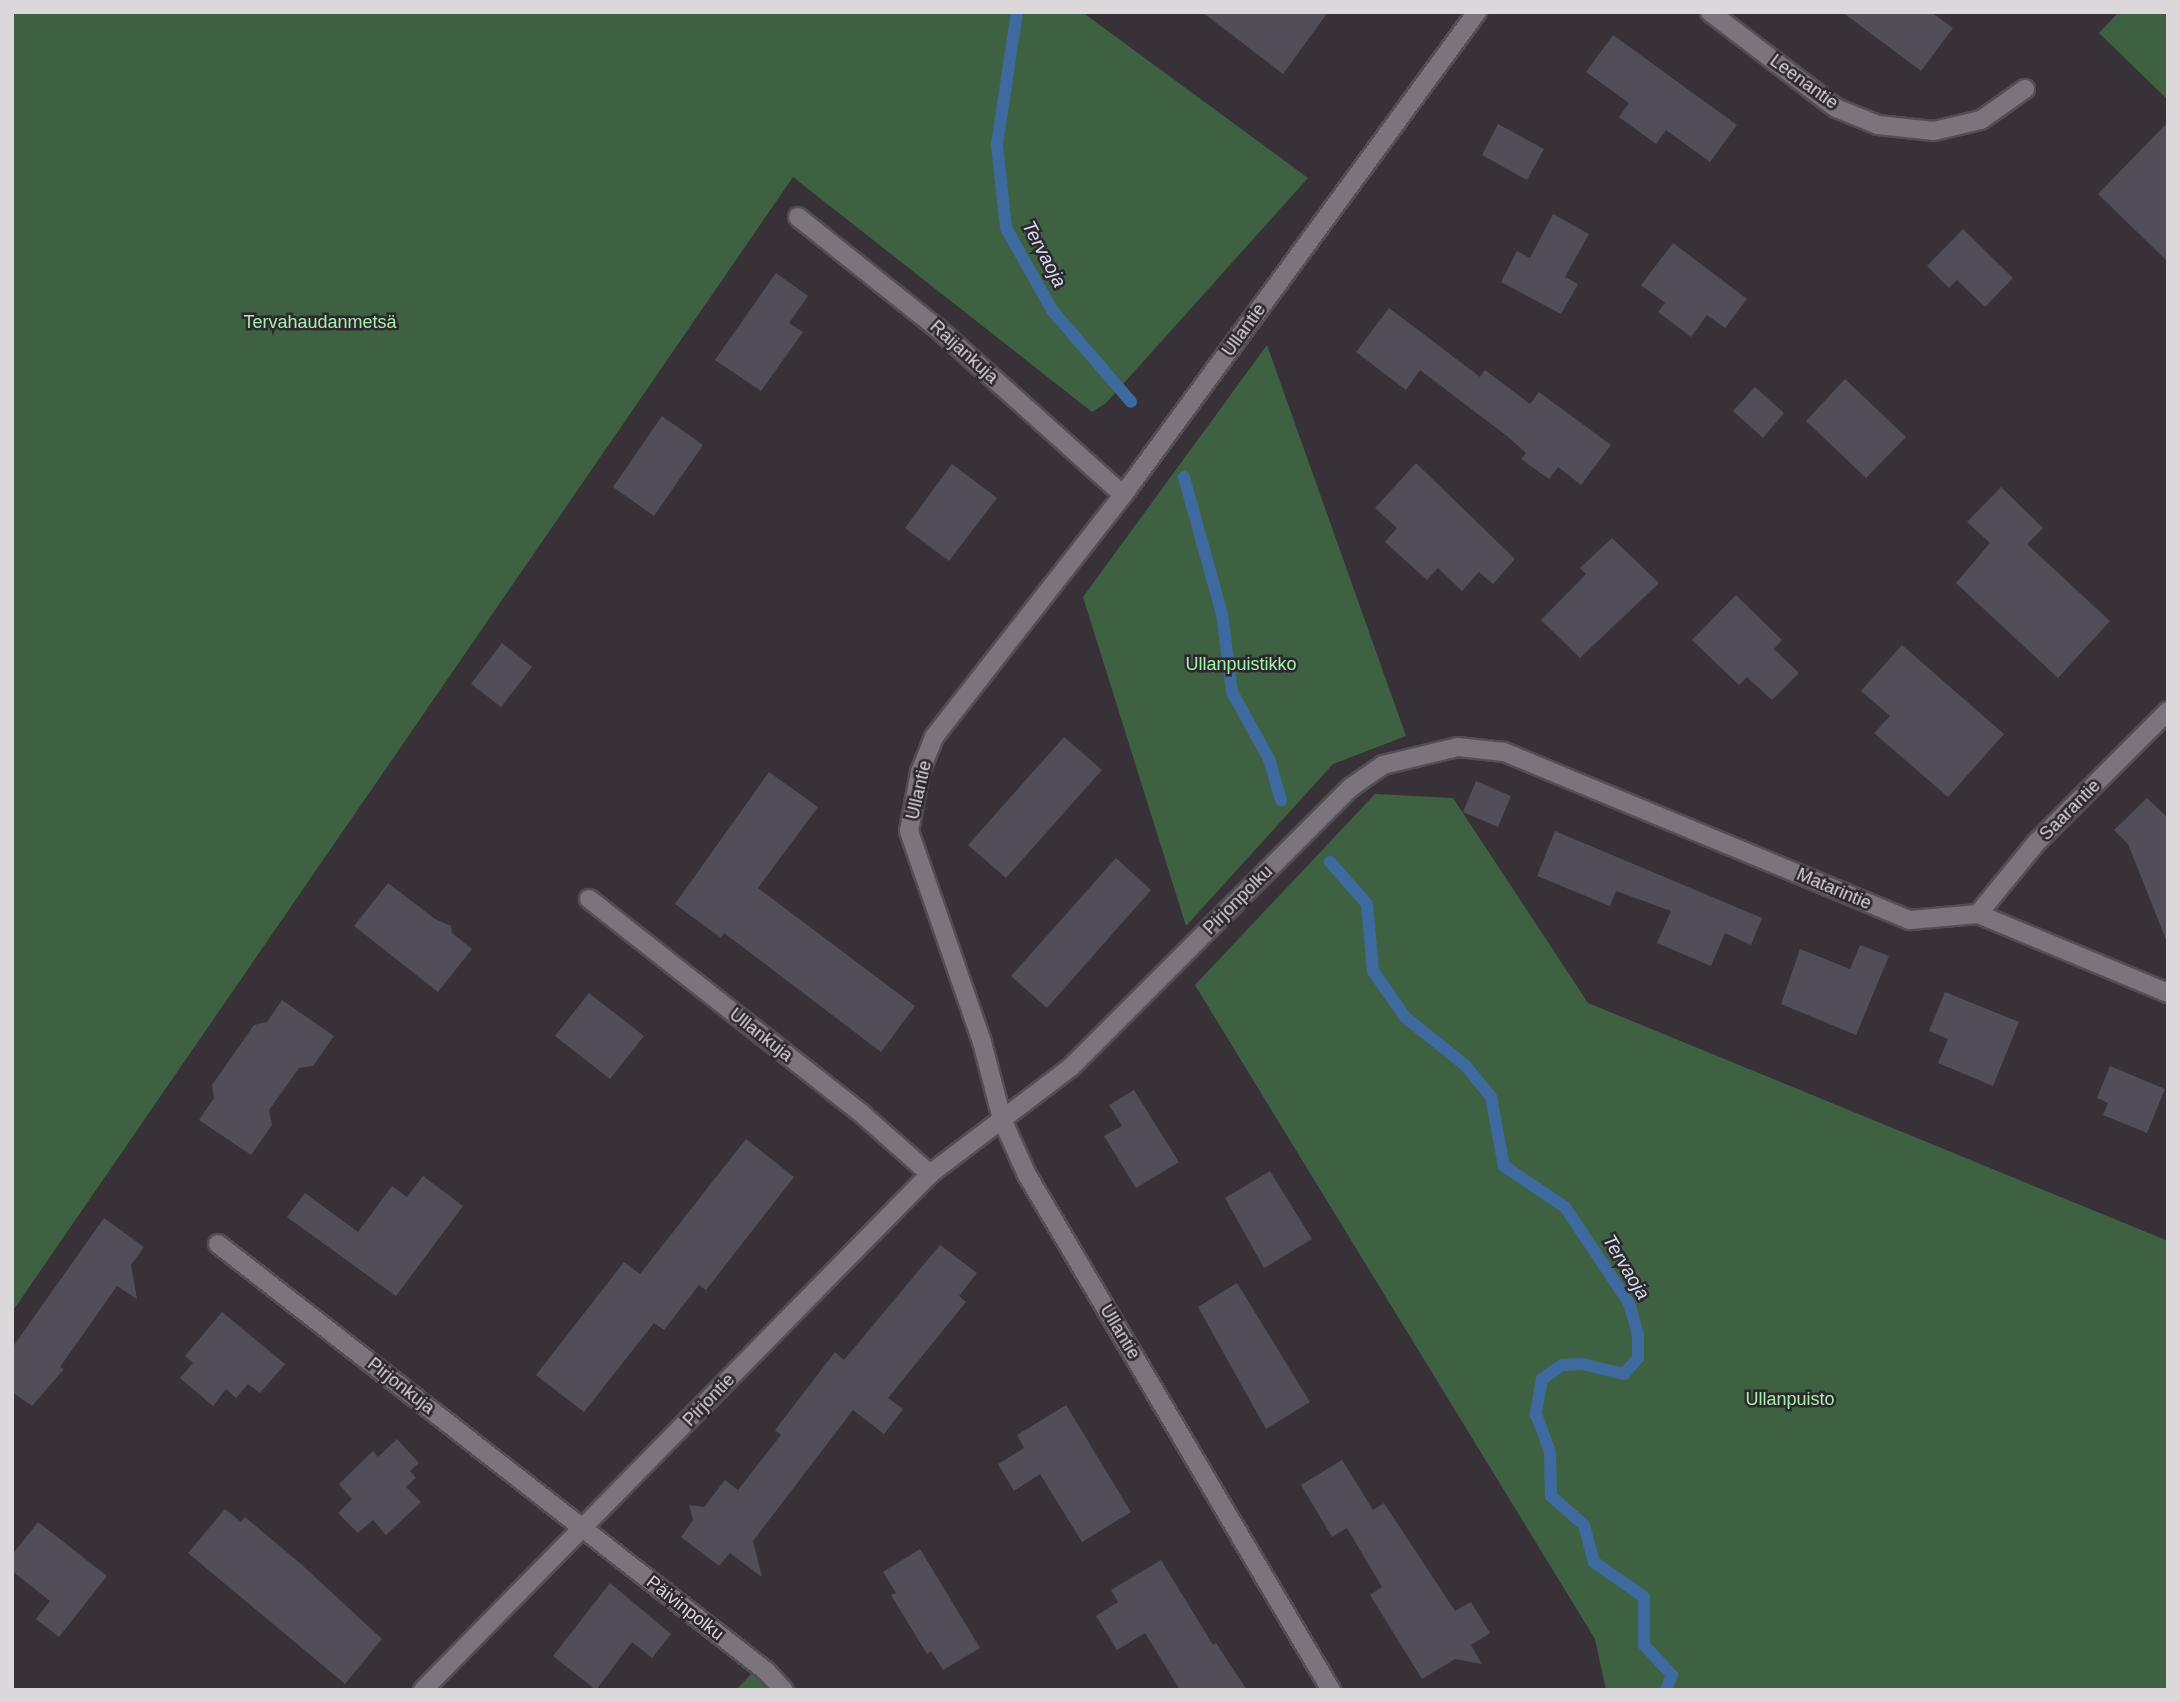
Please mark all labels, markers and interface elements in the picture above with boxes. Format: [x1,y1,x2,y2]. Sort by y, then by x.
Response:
street label: Leenantie [1766,50,1842,114]
water label: Tervaoja [1017,217,1071,291]
street label: Ullantie [1218,299,1270,361]
park label: Tervahaudanmetsä [243,311,397,333]
street label: Raijankuja [926,316,1002,388]
park label: Ullanpuistikko [1185,653,1297,675]
street label: Ullantie [902,758,936,822]
street label: Saarantie [2035,775,2105,845]
street label: Pirjonpolku [1199,861,1277,939]
street label: Matarintie [1793,864,1875,914]
street label: Ullankuja [725,1004,797,1066]
water label: Tervaoja [1598,1230,1654,1304]
street label: Ullantie [1095,1301,1145,1363]
street label: Pirjonkuja [363,1353,439,1419]
street label: Pirjontie [679,1369,739,1431]
park label: Ullanpuisto [1745,1388,1835,1410]
street label: Päivinpolku [642,1571,728,1645]

